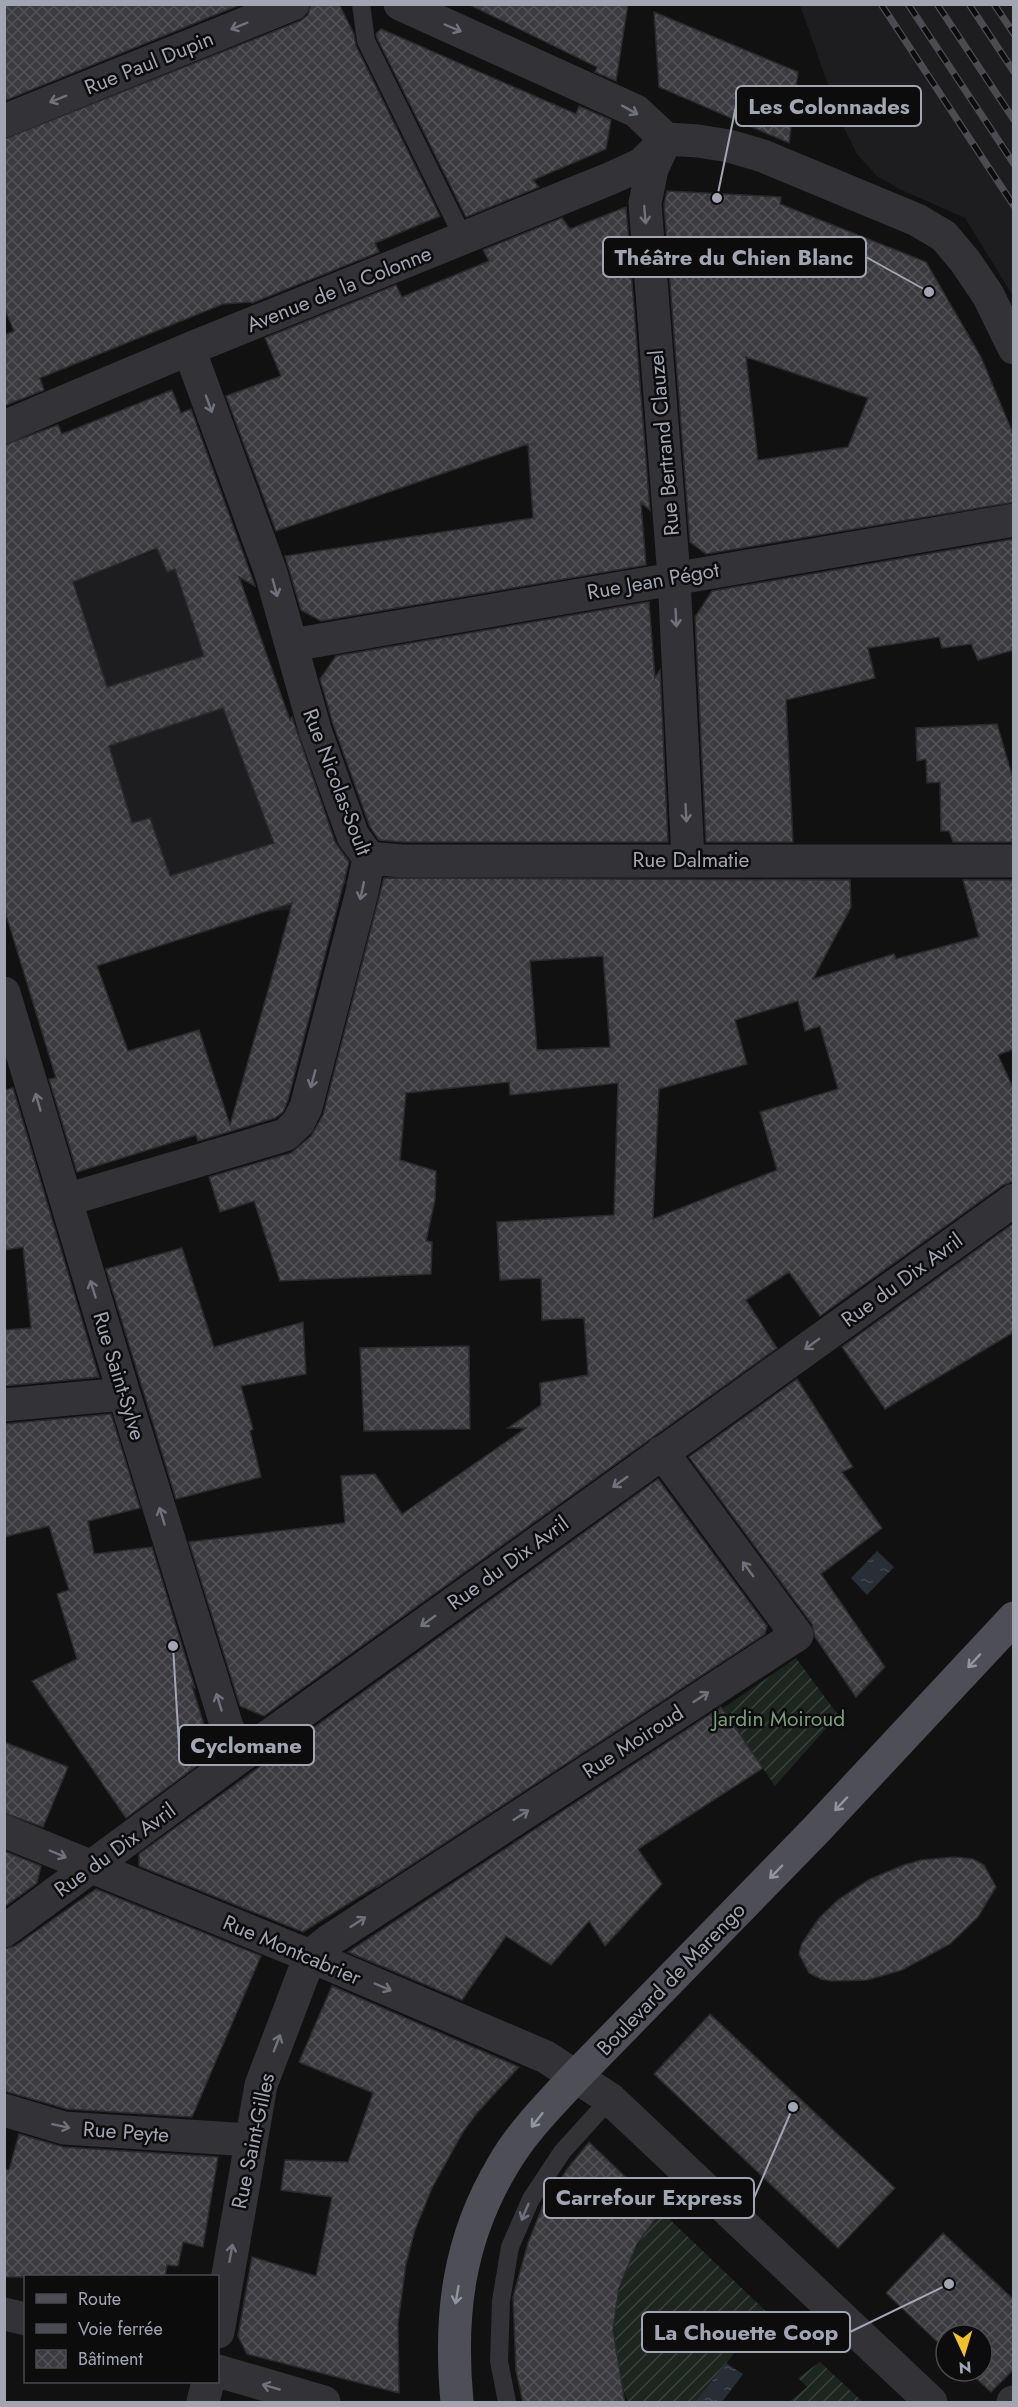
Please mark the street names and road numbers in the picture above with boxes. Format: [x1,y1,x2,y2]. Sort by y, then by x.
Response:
street label: Rue Paul Dupin [80,23,218,103]
street label: Avenue de la Colonne [242,238,436,340]
street label: Rue Bertrand Clauzel [641,349,687,537]
street label: Rue Jean Pégot [585,555,721,607]
street label: Rue Nicolas-Soult [295,704,379,860]
street label: Rue Dalmatie [633,845,750,875]
street label: Rue du Dix Avril [835,1226,969,1334]
street label: Rue Saint-Sylve [85,1308,153,1444]
street label: Rue du Dix Avril [441,1509,575,1617]
street label: Rue Moiroud [577,1698,689,1786]
street label: Rue du Dix Avril [48,1796,182,1904]
street label: Boulevard de Marengo [590,1896,752,2062]
street label: Rue Montcabrier [218,1907,366,1993]
street label: Rue Saint-Gilles [224,2070,282,2212]
street label: Rue Peyte [82,2114,170,2150]

